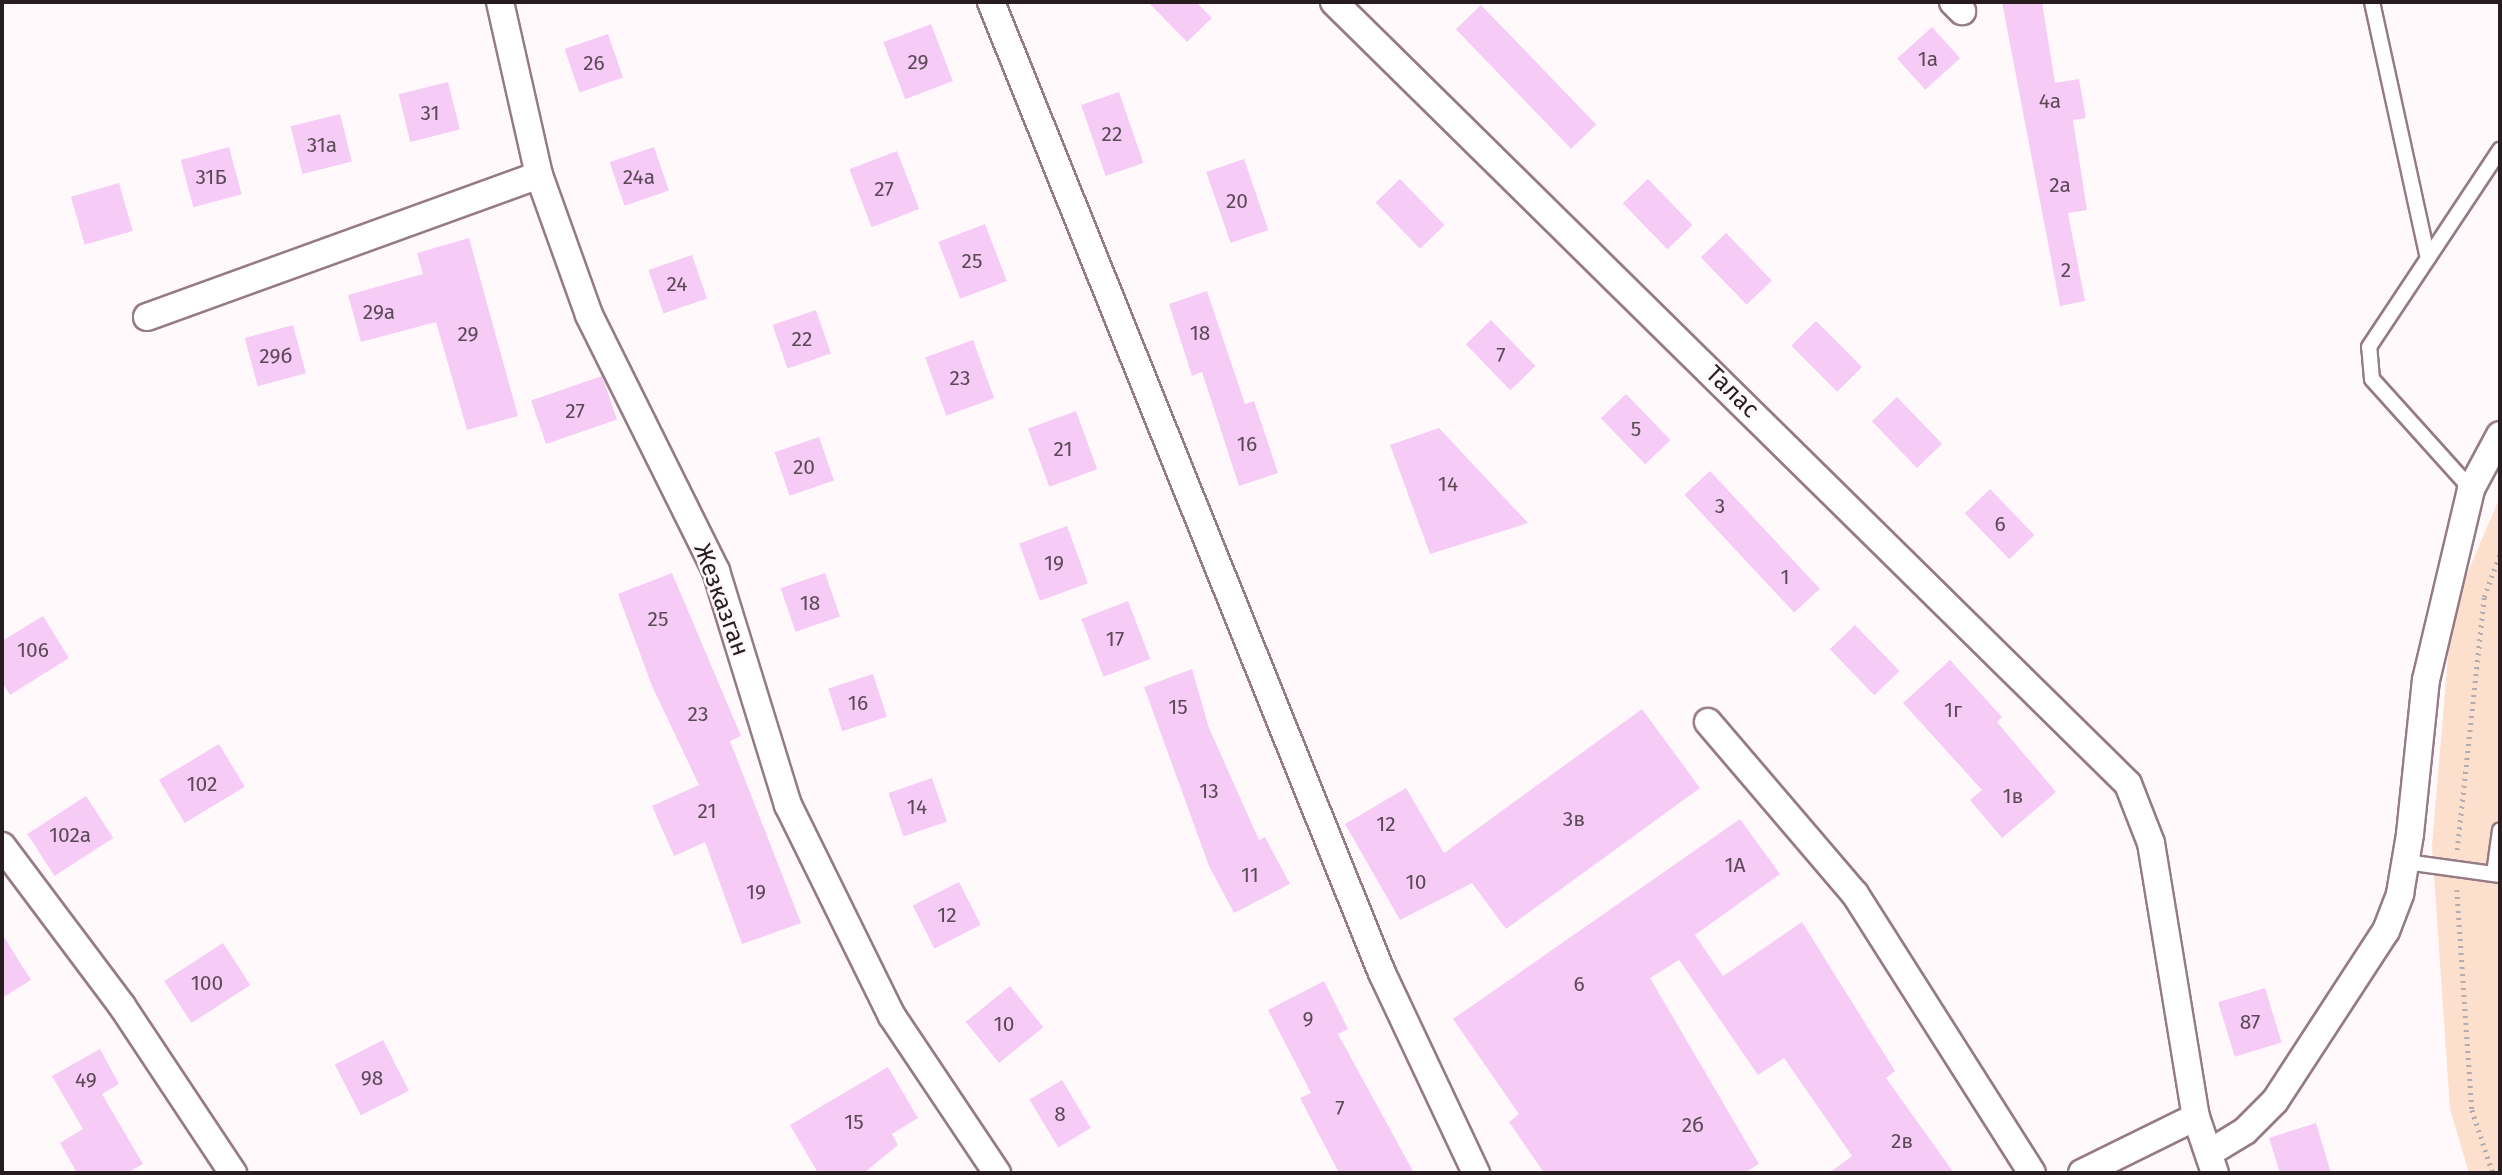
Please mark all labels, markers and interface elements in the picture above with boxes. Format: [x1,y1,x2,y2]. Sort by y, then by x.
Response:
house number: 1а [1918,46,1938,72]
house number: 29 [907,49,929,75]
house number: 26 [583,50,605,76]
house number: 4а [2039,88,2061,114]
house number: 31 [420,100,440,126]
house number: 22 [1102,121,1122,147]
house number: 31а [307,132,337,158]
house number: 31Б [195,164,227,190]
house number: 24а [623,164,655,190]
house number: 2а [2049,172,2071,198]
house number: 27 [874,176,894,202]
house number: 20 [1226,188,1248,214]
house number: 25 [962,248,982,274]
house number: 2 [2061,257,2071,283]
house number: 24 [667,271,687,297]
house number: 29а [363,299,395,325]
house number: 18 [1190,320,1210,346]
house number: 29 [457,321,479,347]
house number: 22 [792,326,812,352]
house number: 7 [1496,342,1506,368]
house number: 29б [259,343,293,369]
street label: Талас [1699,360,1765,424]
house number: 23 [950,365,970,391]
house number: 27 [565,398,585,424]
house number: 5 [1631,416,1641,442]
house number: 16 [1237,431,1257,457]
house number: 21 [1054,436,1072,462]
house number: 20 [793,454,815,480]
house number: 14 [1438,471,1458,497]
house number: 3 [1715,493,1725,519]
house number: 6 [1994,511,2006,537]
street label: Жезказган [687,540,755,660]
house number: 19 [1044,550,1064,576]
house number: 1 [1780,564,1790,590]
house number: 18 [800,590,820,616]
house number: 25 [648,606,668,632]
house number: 17 [1106,626,1124,652]
house number: 106 [17,637,49,663]
house number: 16 [848,690,868,716]
house number: 15 [1168,694,1188,720]
house number: 1г [1944,697,1962,723]
house number: 23 [688,701,708,727]
house number: 102 [187,771,217,797]
house number: 13 [1199,778,1219,804]
house number: 1в [2003,783,2023,809]
house number: 14 [907,794,927,820]
house number: 21 [698,798,716,824]
house number: 3в [1563,806,1585,832]
house number: 12 [1376,811,1396,837]
house number: 102а [49,822,91,848]
house number: 1А [1724,852,1746,878]
house number: 11 [1241,862,1259,888]
house number: 10 [1406,869,1426,895]
house number: 19 [746,879,766,905]
house number: 12 [937,902,957,928]
house number: 100 [191,970,223,996]
house number: 6 [1573,971,1585,997]
house number: 9 [1302,1006,1314,1032]
house number: 87 [2240,1009,2260,1035]
house number: 10 [994,1011,1014,1037]
house number: 98 [361,1065,383,1091]
house number: 49 [75,1067,97,1093]
house number: 7 [1335,1095,1345,1121]
house number: 8 [1054,1101,1066,1127]
house number: 15 [844,1109,864,1135]
house number: 2б [1682,1112,1704,1138]
house number: 2в [1891,1128,1913,1154]

